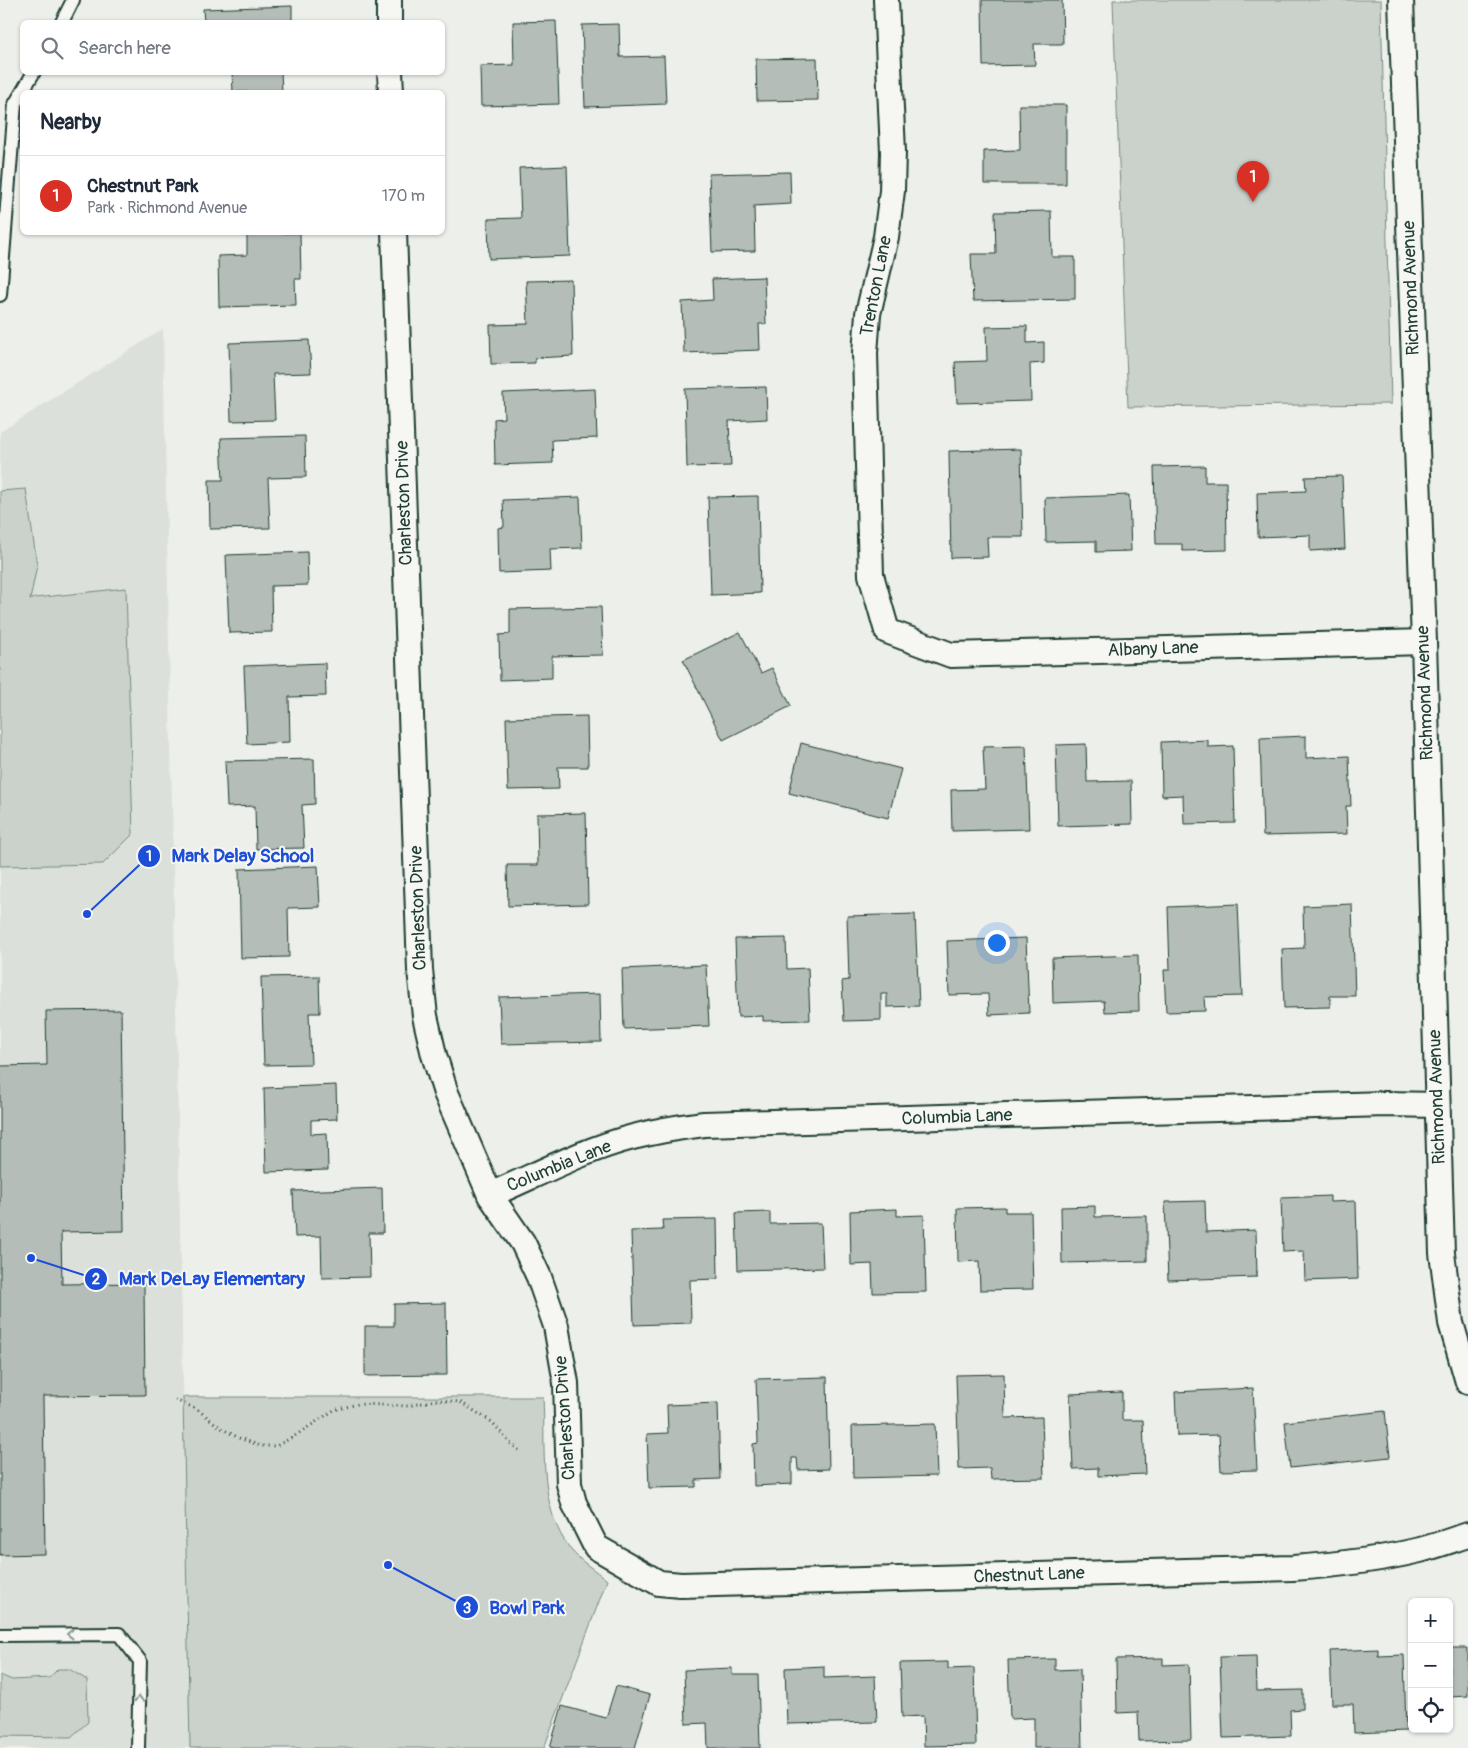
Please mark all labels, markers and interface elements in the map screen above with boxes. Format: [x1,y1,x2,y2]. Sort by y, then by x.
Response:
search box [20,20,445,75]
icon: search [38,34,66,62]
text: Search here [78,36,171,60]
text: Nearby [40,109,101,136]
pin: 1 [1237,161,1269,202]
text: Chestnut Park [87,174,199,198]
text: 1 [53,186,59,206]
text: 170 m [382,186,425,206]
text: Park · Richmond Avenue [87,198,247,218]
street label: Richmond Avenue [1397,220,1425,356]
street label: Trenton Lane [855,234,897,338]
street label: Charleston Drive [390,440,418,566]
street label: Richmond Avenue [1411,625,1439,761]
street label: Albany Lane [1107,636,1199,662]
callout: Mark Delay School [136,839,324,873]
text: Mark Delay School [172,844,314,868]
street label: Charleston Drive [404,845,432,971]
text: 1 [146,847,152,866]
your location [984,930,1010,956]
street label: Richmond Avenue [1423,1029,1451,1165]
street label: Columbia Lane [901,1104,1013,1130]
street label: Columbia Lane [503,1135,615,1197]
callout: Mark DeLay Elementary [84,1262,314,1296]
text: Mark DeLay Elementary [119,1267,306,1291]
text: 2 [92,1270,100,1289]
street label: Charleston Drive [549,1355,581,1481]
street label: Chestnut Lane [973,1562,1085,1588]
callout: Bowl Park [455,1590,575,1624]
text: Bowl Park [489,1596,566,1620]
map controls [1408,1598,1453,1733]
button: + [1408,1598,1453,1643]
text: 3 [463,1599,471,1618]
one-way arrow [66,1629,74,1639]
button: − [1408,1643,1453,1688]
button: locate [1408,1688,1453,1733]
one-way arrow [134,1695,144,1703]

